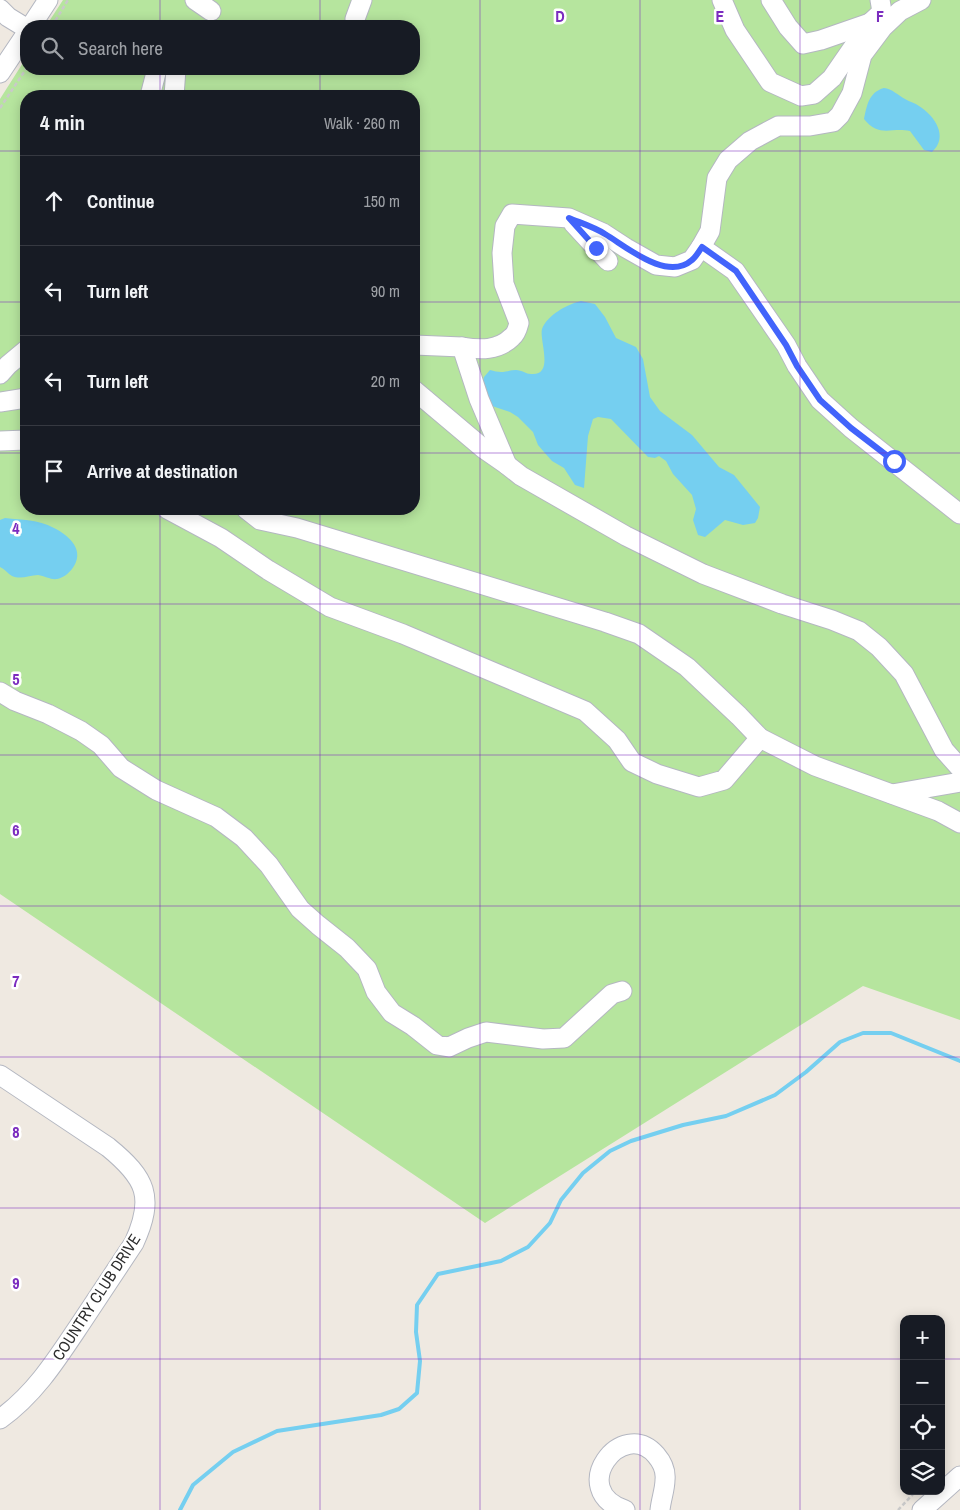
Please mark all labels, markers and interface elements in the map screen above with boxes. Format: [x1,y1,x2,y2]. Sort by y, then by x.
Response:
text: D [555,5,565,27]
text: E [716,5,725,27]
text: F [876,5,884,27]
search box [20,20,420,75]
icon: search [38,34,66,62]
text: Search here [78,35,163,61]
text: 4 min [40,108,85,137]
text: Walk · 260 m [324,112,400,134]
icon: ahead [40,187,68,215]
text: Continue [87,188,155,214]
text: 150 m [364,190,400,212]
route end [585,237,608,260]
icon: left [40,277,68,305]
text: Turn left [87,278,148,304]
text: 90 m [371,280,400,302]
icon: left [40,367,68,395]
text: Turn left [87,368,148,394]
text: 20 m [371,370,400,392]
route start [883,450,906,473]
icon: arrive [40,457,68,485]
text: Arrive at destination [87,458,238,484]
text: 4 [12,517,20,539]
text: 5 [12,668,20,690]
text: 6 [12,819,20,841]
text: 7 [12,970,20,992]
text: 8 [12,1121,20,1143]
street label: COUNTRY CLUB DRIVE [47,1229,145,1365]
text: 9 [12,1272,20,1294]
map controls [900,1315,945,1495]
button: + [900,1315,945,1360]
button: − [900,1360,945,1405]
button: locate [900,1405,945,1450]
button: layers [900,1450,945,1495]

